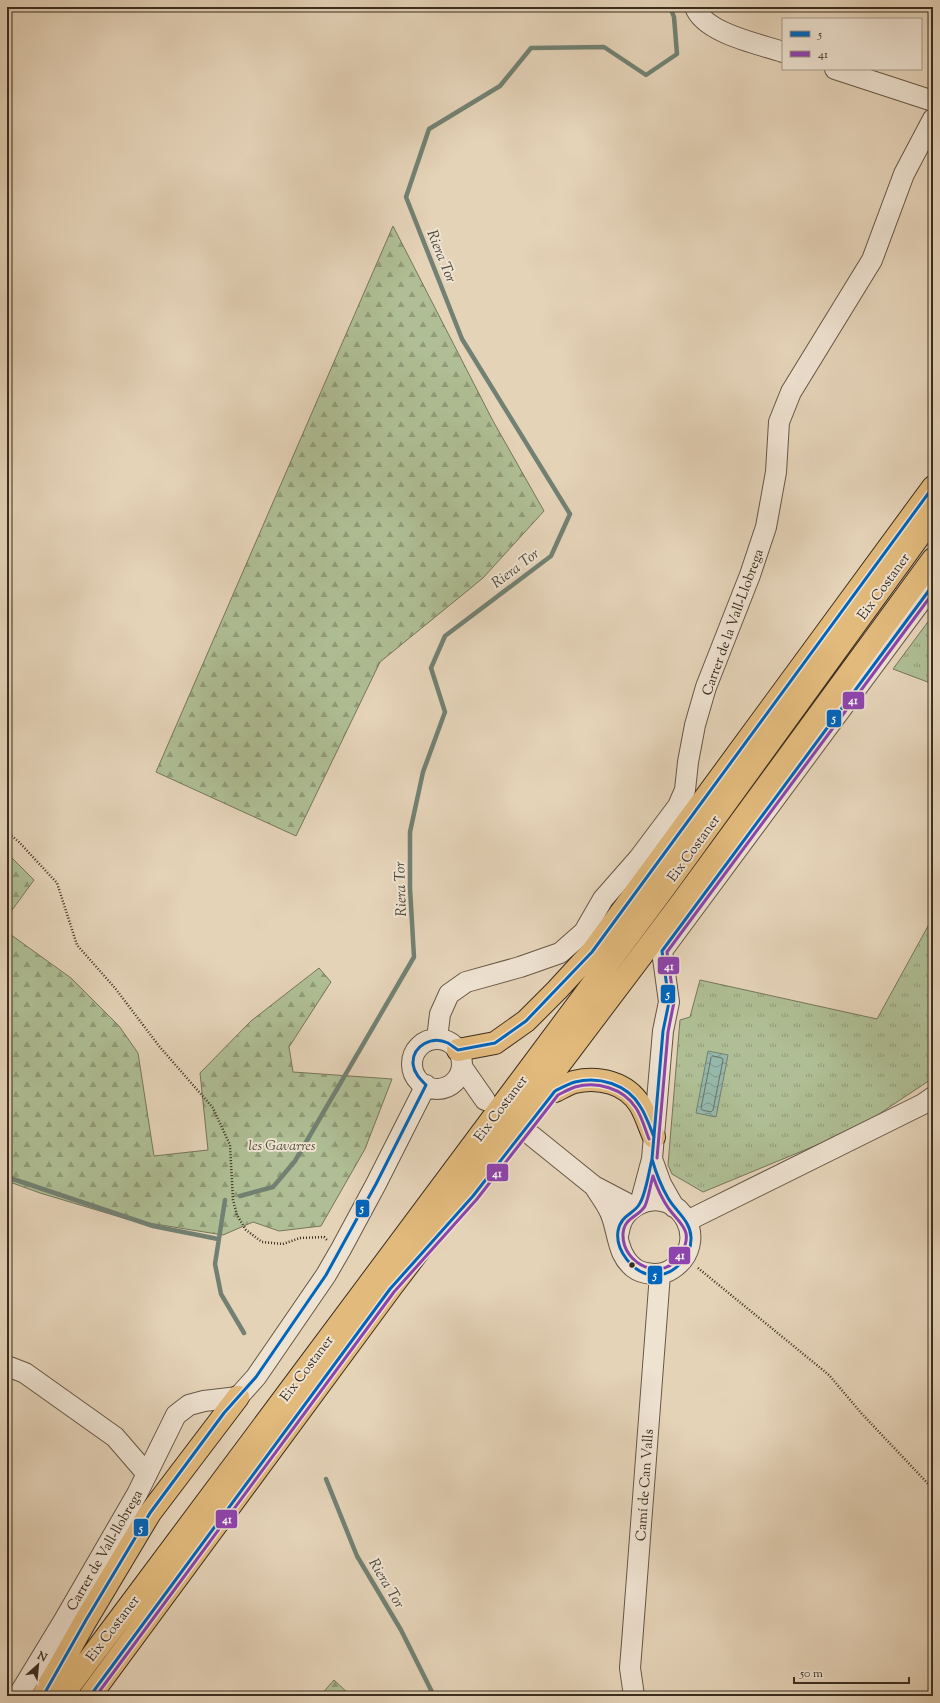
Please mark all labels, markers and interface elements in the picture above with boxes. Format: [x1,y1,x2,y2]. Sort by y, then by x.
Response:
legend [782,18,922,70]
text: 5 [817,26,822,44]
text: 41 [818,46,828,64]
water label: Riera Tor [421,227,461,287]
water label: Riera Tor [488,544,545,594]
street label: Carrer de la Vall-Llobrega [698,546,770,699]
street label: Eix Costaner [854,549,916,625]
line badge: 41 [842,691,865,710]
text: 41 [847,693,858,709]
line badge: 5 [826,709,842,728]
text: 5 [831,711,836,727]
street label: Eix Costaner [664,811,726,887]
water label: Riera Tor [390,860,413,917]
line badge: 41 [657,956,680,975]
text: 41 [663,959,674,975]
line badge: 5 [660,984,676,1004]
text: 5 [665,987,670,1003]
street label: Eix Costaner [470,1071,534,1146]
park label: les Gavarres [249,1137,316,1157]
line badge: 41 [486,1163,509,1182]
text: 41 [491,1166,502,1182]
line badge: 5 [355,1199,370,1218]
text: 5 [359,1201,364,1217]
line badge: 41 [668,1246,691,1265]
text: 41 [674,1248,685,1264]
unlabelled marker [627,1260,637,1270]
line badge: 5 [647,1265,663,1285]
text: 5 [652,1268,657,1284]
street label: Eix Costaner [276,1331,340,1406]
street label: Camí de Can Valls [632,1428,660,1542]
street label: Carrer de Vall-llobrega [63,1486,149,1615]
line badge: 41 [215,1509,238,1529]
text: 41 [221,1512,232,1528]
line badge: 5 [133,1518,149,1537]
text: 5 [138,1521,143,1537]
water label: Riera Tor [363,1555,409,1613]
street label: Eix Costaner [82,1591,146,1666]
north arrow [18,1645,58,1685]
text: N [34,1647,50,1666]
scale bar [794,1659,909,1685]
text: 50 m [799,1665,823,1683]

